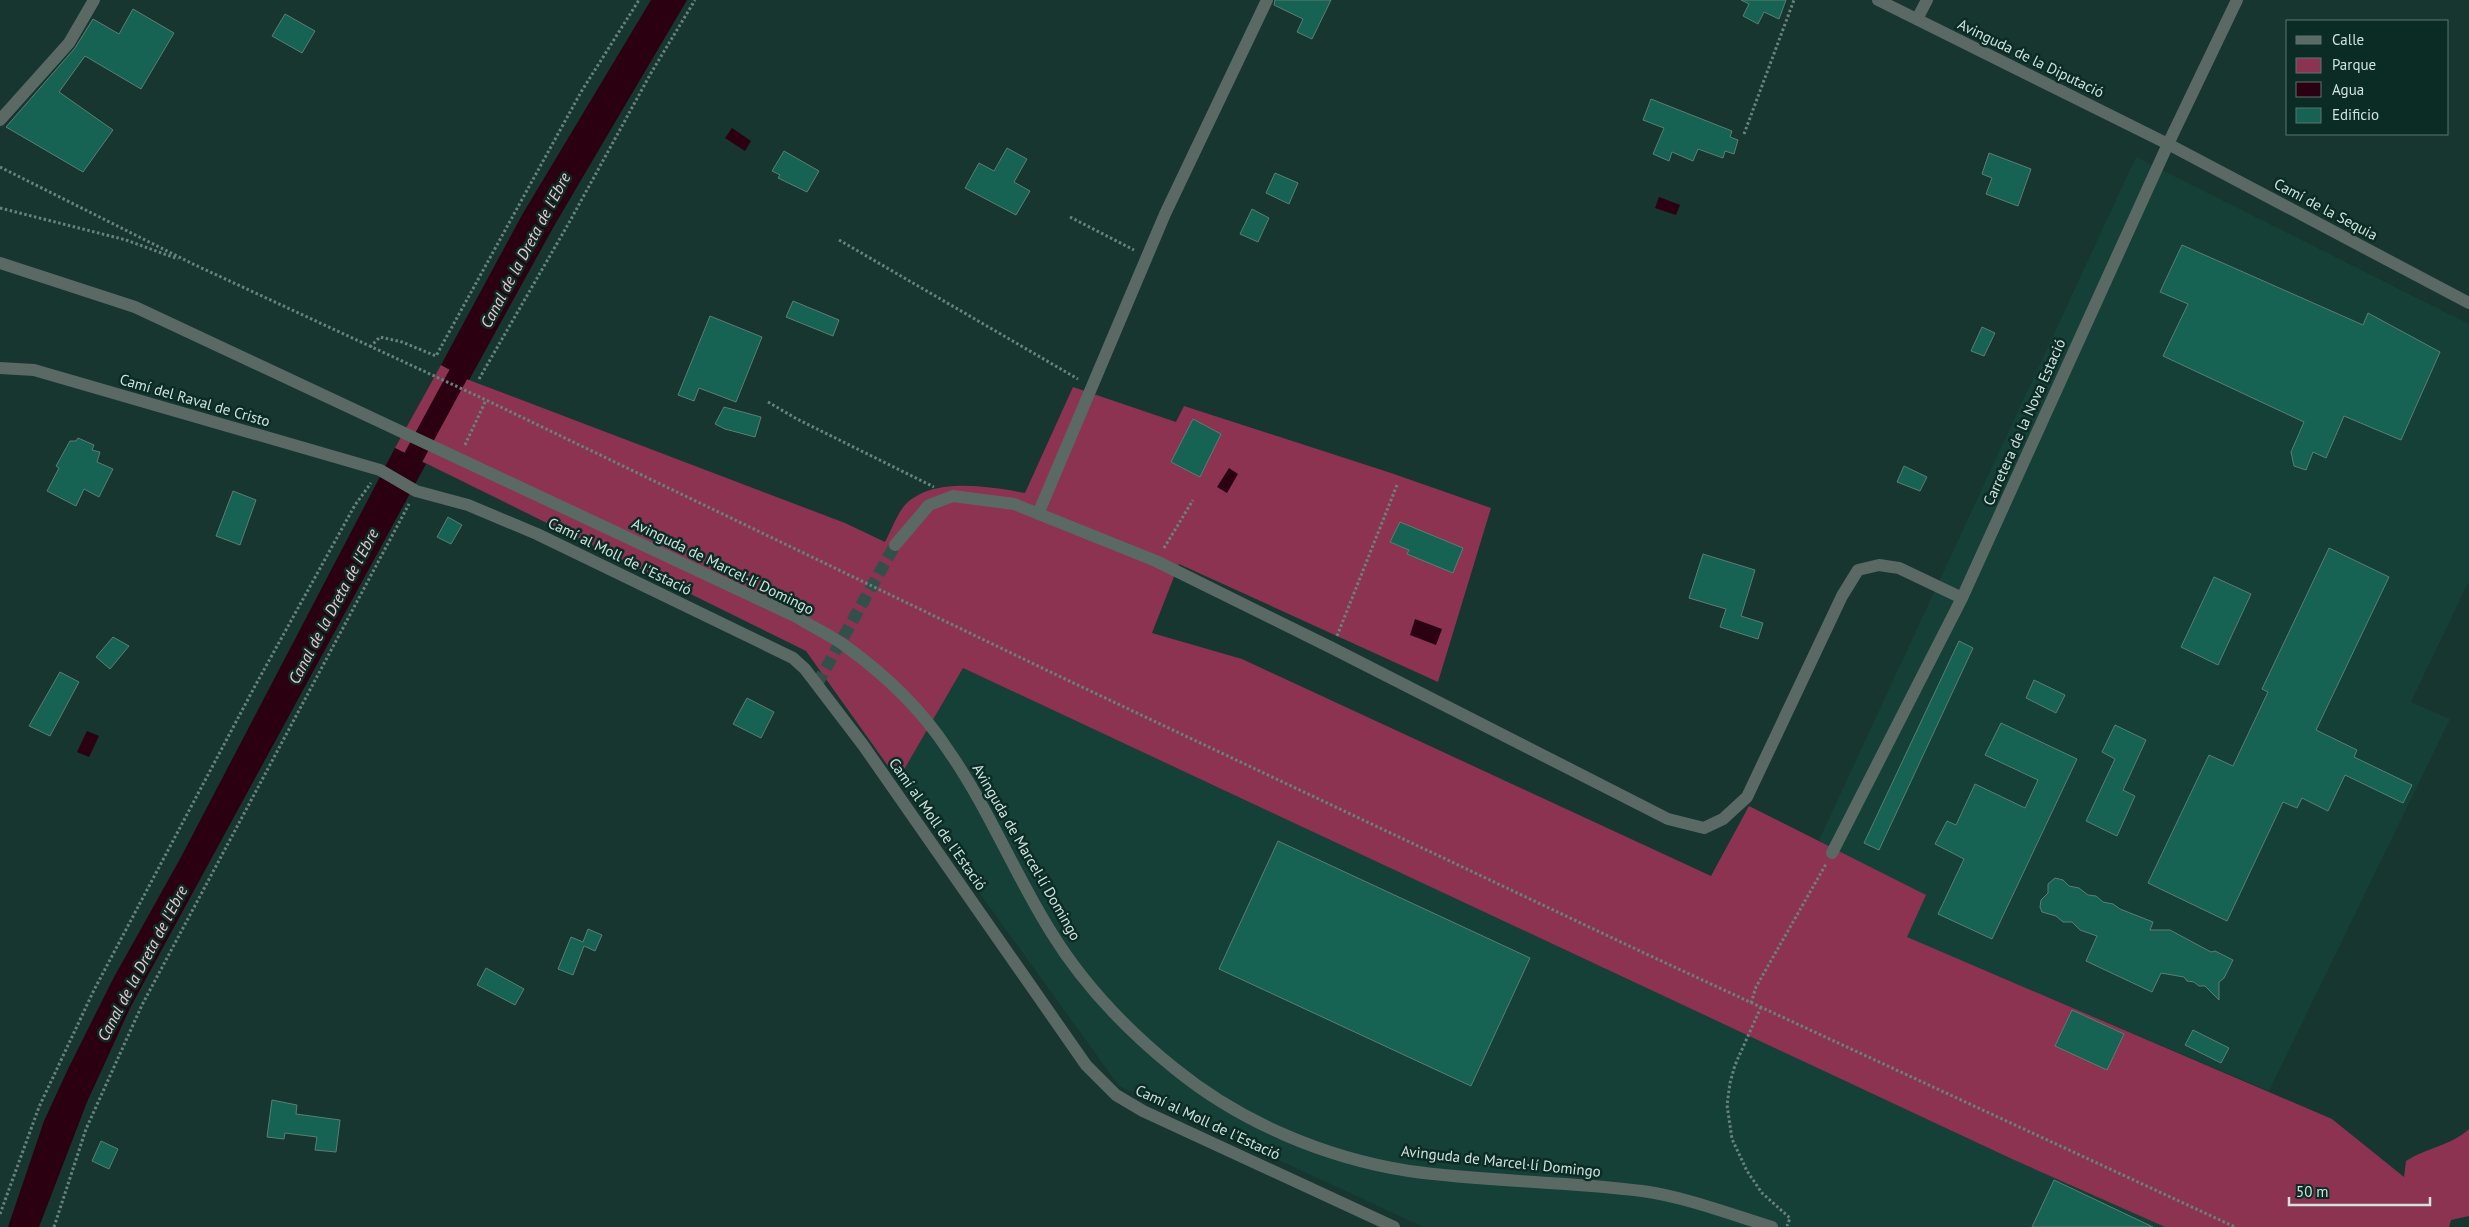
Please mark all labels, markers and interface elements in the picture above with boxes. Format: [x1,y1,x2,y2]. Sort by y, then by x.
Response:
street label: Avinguda de la Diputació [1955,14,2107,102]
legend [2286,20,2449,135]
text: Calle [2332,30,2364,49]
text: Parque [2332,55,2376,74]
text: Agua [2332,80,2364,99]
text: Edificio [2332,105,2379,124]
water label: Canal de la Dreta de l'Ebre [476,168,575,331]
street label: Camí de la Sequia [2271,174,2381,244]
street label: Carretera de la Nova Estació [1979,336,2069,508]
street label: Camí del Raval de Cristo [118,369,272,431]
street label: Camí al Moll de l'Estació [545,513,695,599]
street label: Avinguda de Marcel·lí Domingo [629,513,817,619]
water label: Canal de la Dreta de l'Ebre [284,524,383,687]
street label: Camí al Moll de l'Estació [885,754,991,894]
street label: Avinguda de Marcel·lí Domingo [969,760,1085,944]
water label: Canal de la Dreta de l'Ebre [93,881,192,1044]
street label: Camí al Moll de l'Estació [1133,1080,1283,1164]
street label: Avinguda de Marcel·lí Domingo [1400,1141,1602,1181]
scale bar [2289,1174,2430,1206]
text: 50 m [2296,1182,2329,1201]

